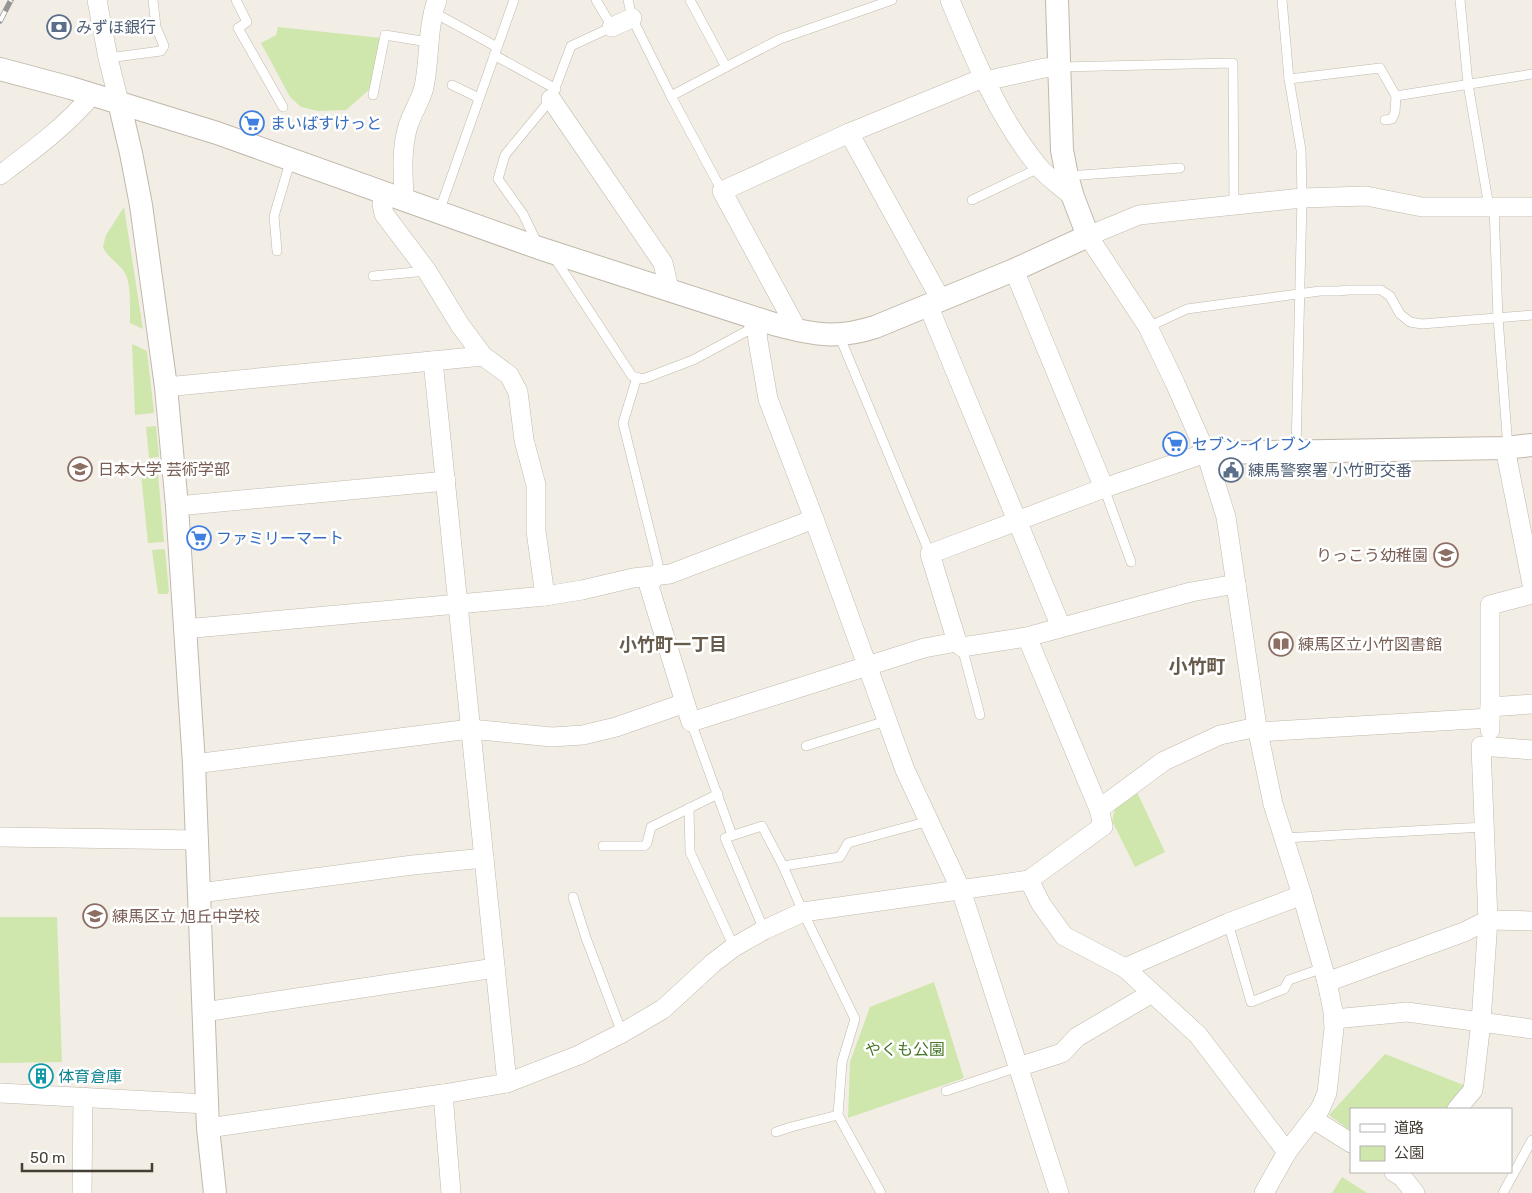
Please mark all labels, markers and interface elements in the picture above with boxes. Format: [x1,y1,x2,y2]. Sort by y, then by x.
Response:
bank icon: みずほ銀行 [46,14,72,40]
place label: みずほ銀行 [76,18,156,37]
supermarket icon: まいばすけっと [239,110,265,136]
place label: まいばすけっと [270,114,382,133]
supermarket icon: セブン-イレブン [1162,431,1188,457]
place label: セブン-イレブン [1192,435,1312,454]
school or university icon: 日本大学 芸術学部 [67,456,93,482]
public building icon: 練馬警察署 小竹町交番 [1218,457,1244,483]
place label: 日本大学 芸術学部 [98,460,230,479]
place label: 練馬警察署 小竹町交番 [1248,461,1412,480]
supermarket icon: ファミリーマート [186,525,212,551]
place label: ファミリーマート [216,529,344,548]
school or university icon: りっこう幼稚園 [1433,542,1459,568]
place label: りっこう幼稚園 [1316,546,1428,565]
library icon: 練馬区立小竹図書館 [1268,631,1294,657]
district label: 小竹町一丁目 [619,634,727,656]
place label: 練馬区立小竹図書館 [1298,635,1442,654]
district label: 小竹町 [1168,655,1226,678]
school or university icon: 練馬区立 旭丘中学校 [82,903,108,929]
place label: 練馬区立 旭丘中学校 [112,907,260,926]
park label: やくも公園 [865,1040,945,1059]
building icon: 体育倉庫 [28,1063,54,1089]
place label: 体育倉庫 [58,1067,122,1086]
legend [1350,1108,1512,1173]
text: 道路 [1394,1119,1424,1137]
scale bar [22,1140,152,1172]
text: 公園 [1394,1144,1424,1162]
text: 50 m [30,1149,65,1167]

